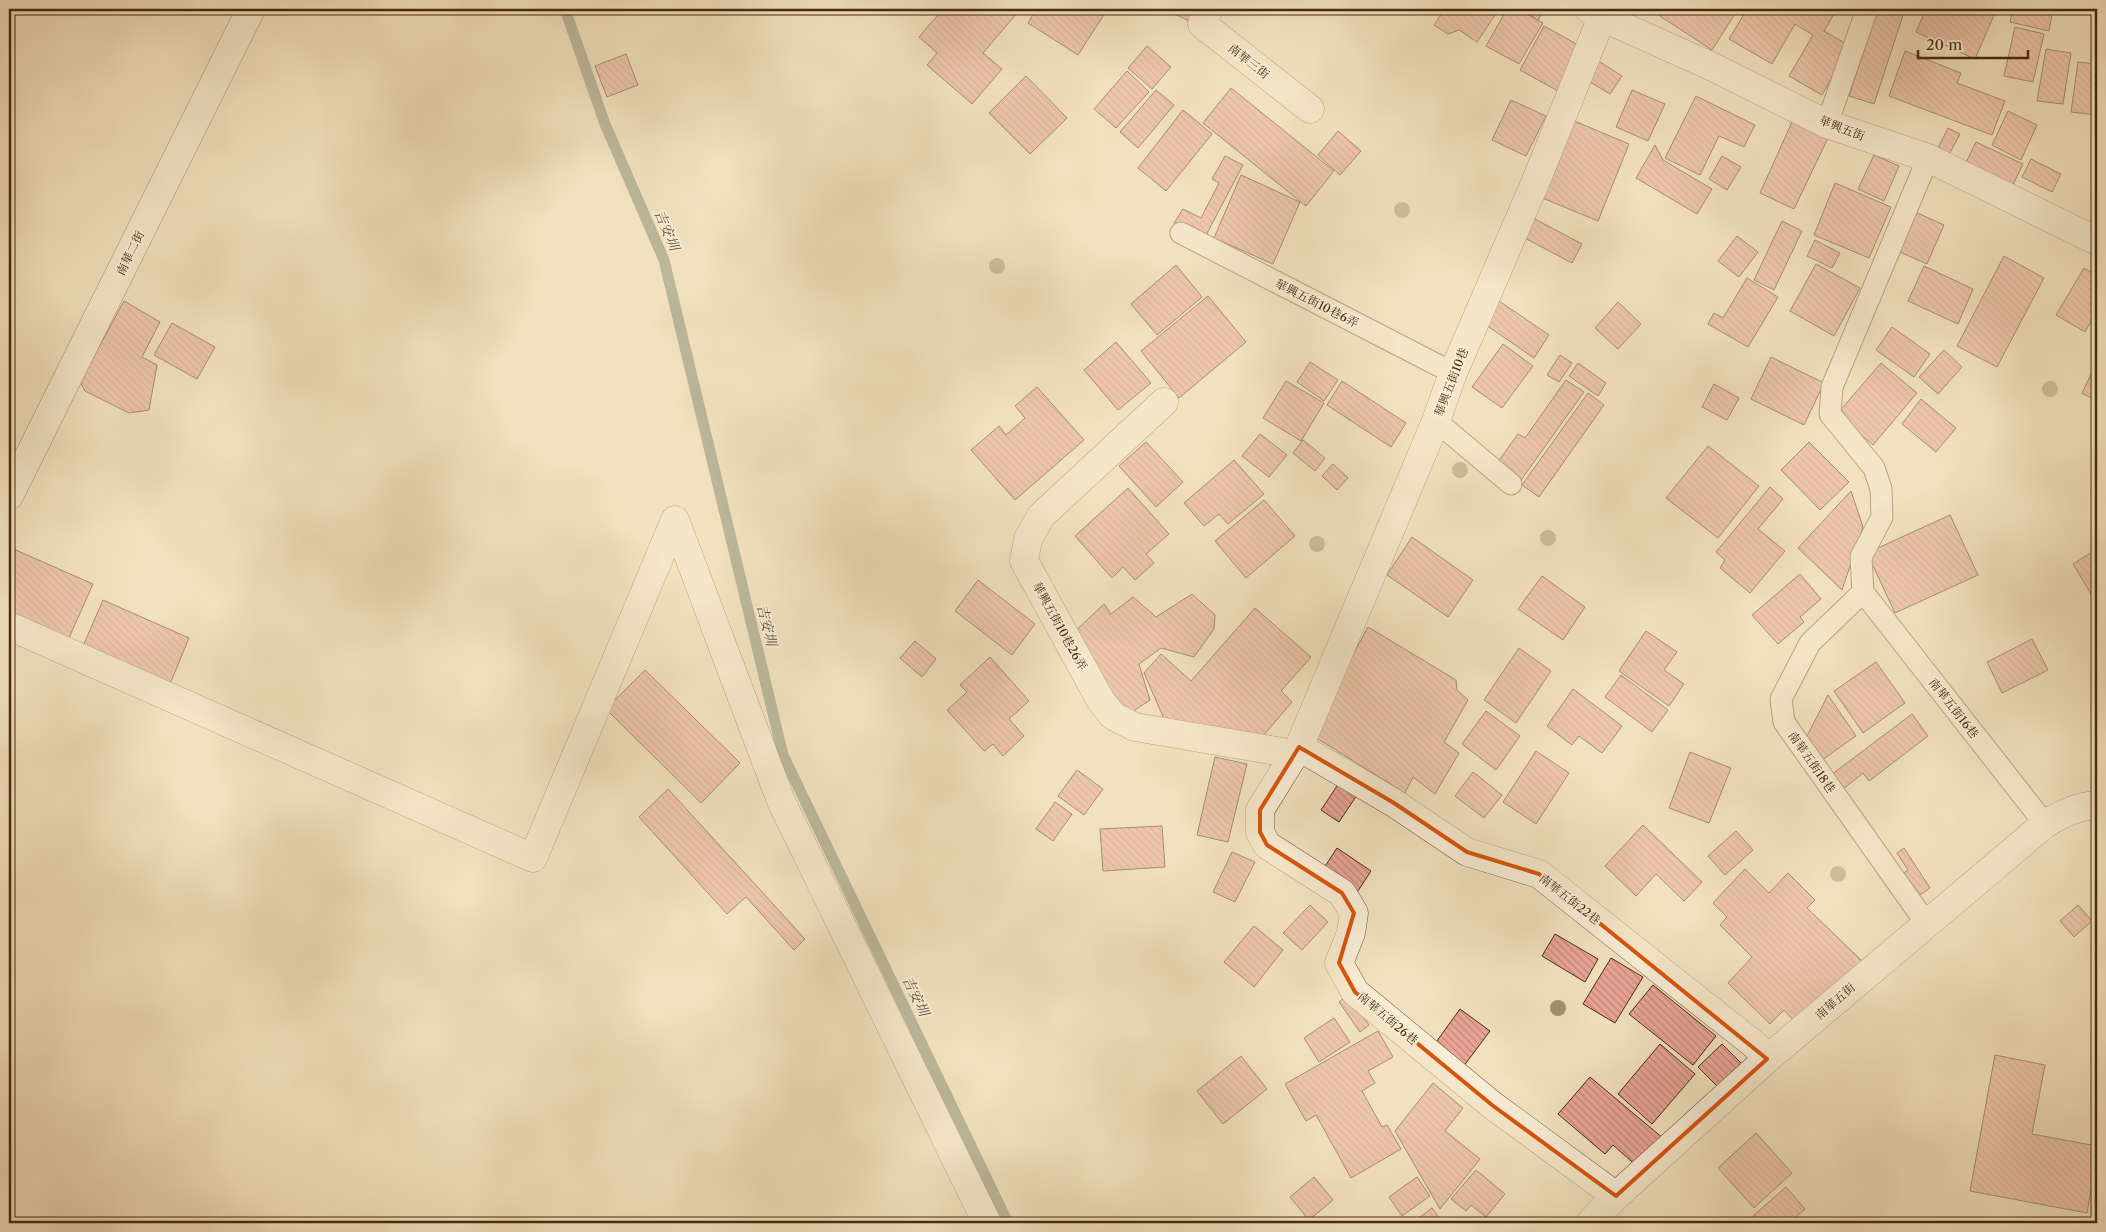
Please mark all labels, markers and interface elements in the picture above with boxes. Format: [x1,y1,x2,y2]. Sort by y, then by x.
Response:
scale bar [1918,28,2028,60]
text: 20 m [1926,35,1962,54]
street label: 南華三街 [1225,40,1273,82]
street label: 華興五街 [1817,112,1868,144]
water label: 吉安圳 [651,207,684,255]
street label: 南華二街 [113,227,148,278]
street label: 華興五街10巷6弄 [1273,276,1361,330]
street label: 華興五街10巷 [1431,345,1471,419]
street label: 華興五街10巷26弄 [1030,579,1090,673]
water label: 吉安圳 [753,602,781,649]
street label: 南華五街16巷 [1926,675,1982,741]
street label: 南華五街18巷 [1785,728,1839,796]
street label: 南華五街22巷 [1536,870,1604,928]
water label: 吉安圳 [899,973,934,1021]
street label: 南華五街 [1812,979,1859,1022]
street label: 南華五街26巷 [1355,988,1421,1048]

